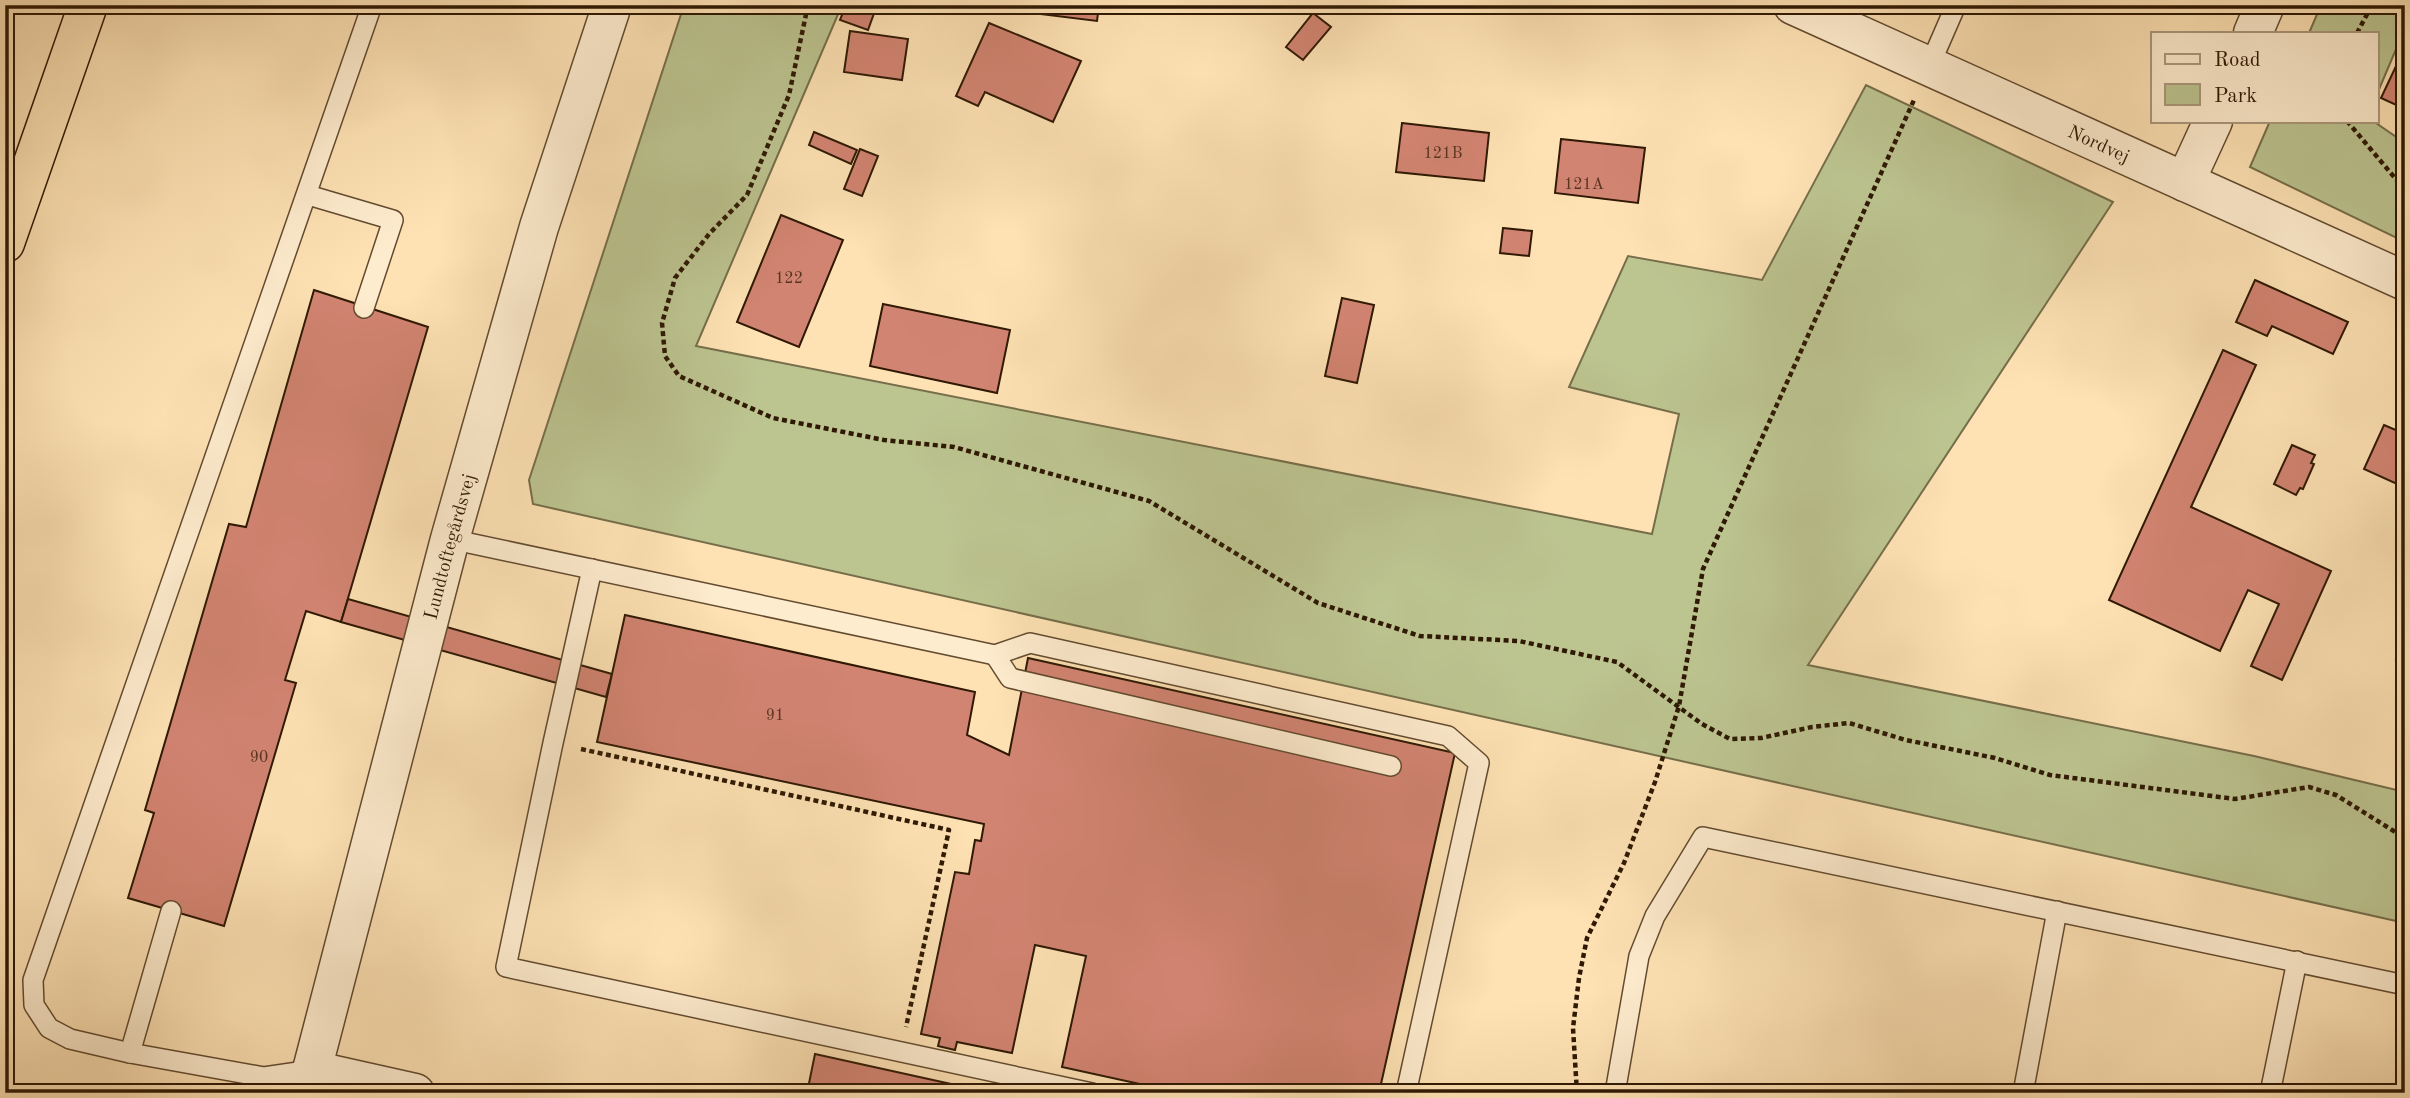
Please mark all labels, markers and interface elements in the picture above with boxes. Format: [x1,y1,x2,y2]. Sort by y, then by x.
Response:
legend [2151,32,2378,122]
text: Road [2214,50,2261,71]
text: Park [2214,86,2257,107]
street label: Nordvej [2064,123,2132,168]
house number: 121B [1424,146,1462,162]
house number: 121A [1564,177,1604,193]
house number: 122 [775,271,803,287]
street label: Lundtoftegårdsvej [422,472,480,622]
house number: 91 [766,708,784,724]
house number: 90 [250,750,268,766]

